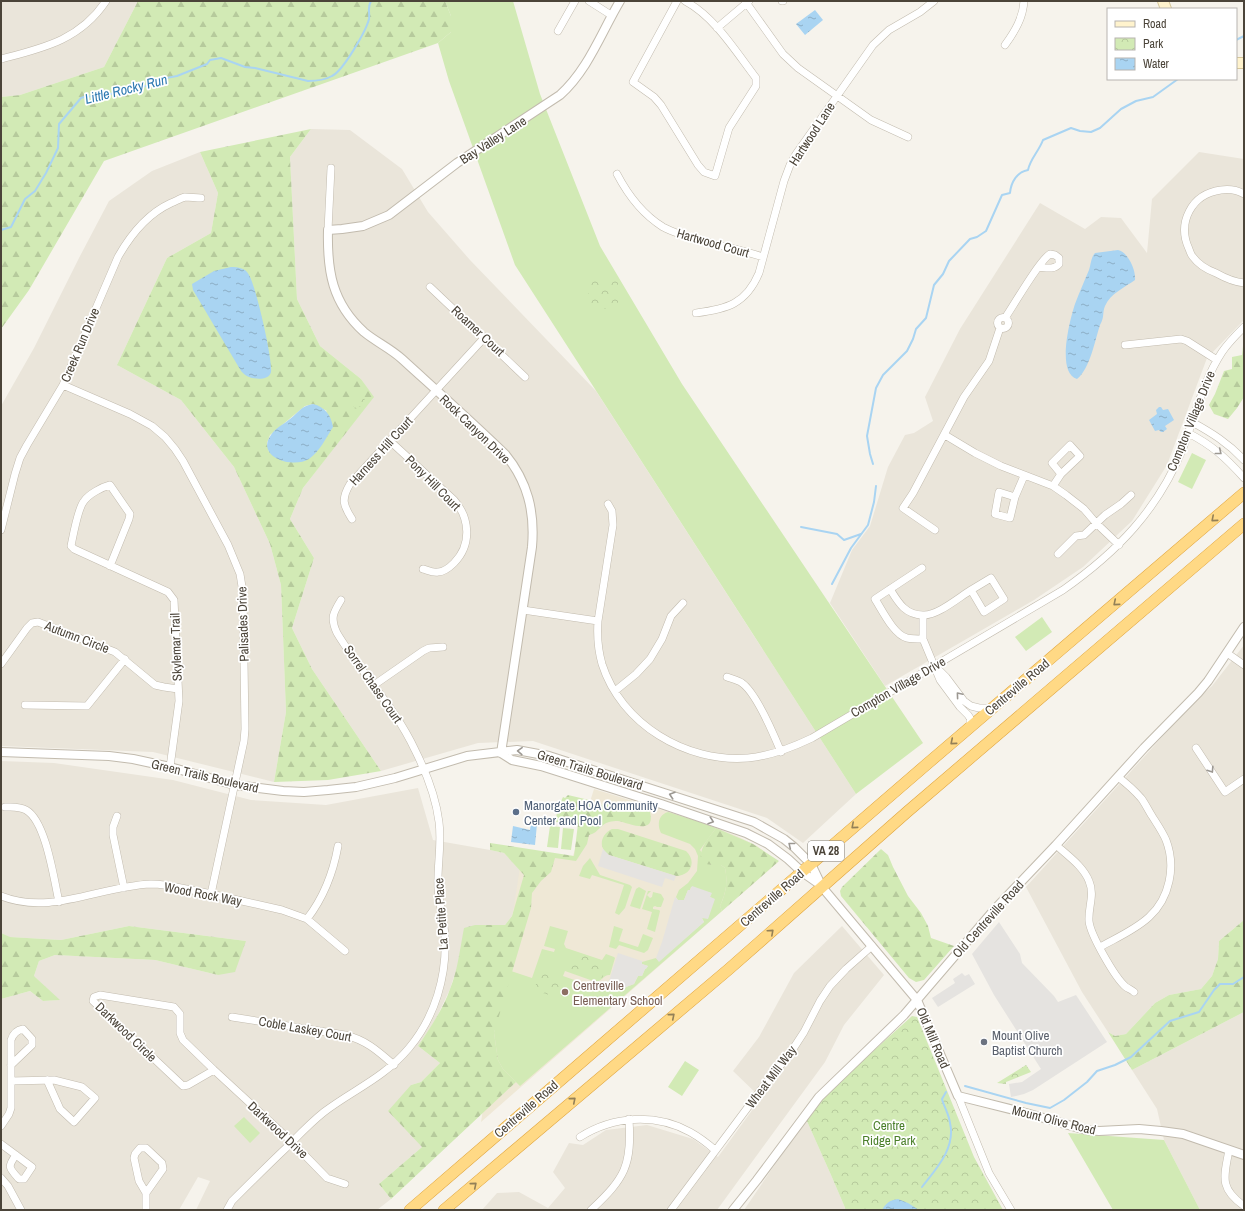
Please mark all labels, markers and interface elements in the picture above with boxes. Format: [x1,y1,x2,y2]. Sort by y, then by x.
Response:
legend [1107,8,1237,80]
text: Road [1143,16,1167,32]
text: Park [1143,36,1163,52]
text: Water [1143,56,1170,72]
water label: Little Rocky Run [83,70,169,108]
street label: Hartwood Lane [785,99,839,169]
street label: Bay Valley Lane [456,112,530,168]
street label: Hartwood Court [675,225,751,261]
street label: Roamer Court [448,302,508,360]
street label: Creek Run Drive [57,305,103,385]
street label: Compton Village Drive [1163,368,1219,474]
street label: Rock Canyon Drive [436,391,514,467]
street label: Harness Hill Court [346,413,416,489]
one-way arrow [1214,447,1221,454]
street label: Pony Hill Court [402,452,464,514]
one-way arrow [1212,514,1219,521]
street label: Palisades Drive [233,586,253,662]
one-way arrow [1113,598,1120,605]
street label: Skylemar Trail [166,613,186,681]
street label: Autumn Circle [41,617,112,657]
street label: Sorrel Chase Court [340,642,406,726]
street label: Compton Village Drive [847,653,949,721]
street label: Centreville Road [981,655,1053,719]
one-way arrow [957,692,964,699]
one-way arrow [950,737,957,744]
street label: Green Trails Boulevard [535,746,645,794]
one-way arrow [517,747,523,756]
street label: Green Trails Boulevard [150,755,260,797]
one-way arrow [1206,766,1213,773]
one-way arrow [668,791,675,800]
place label: Manorgate HOA Community Center and Pool [524,797,659,829]
marker: Manorgate HOA Community Center and Pool [511,807,521,817]
one-way arrow [707,816,714,824]
one-way arrow [851,822,859,829]
road number: VA 28 [808,841,844,861]
one-way arrow [788,842,795,849]
street label: Centreville Road [736,866,808,930]
street label: Old Centreville Road [949,876,1027,961]
street label: La Petite Place [430,877,452,951]
street label: Wood Rock Way [163,878,244,910]
one-way arrow [766,929,774,936]
place label: Centreville Elementary School [573,977,662,1009]
marker: Centreville Elementary School [560,987,570,997]
street label: Darkwood Circle [92,999,160,1066]
street label: Old Mill Road [913,1005,953,1071]
street label: Coble Laskey Court [257,1013,353,1046]
one-way arrow [667,1014,675,1021]
place label: Mount Olive Baptist Church [992,1027,1063,1059]
marker: Mount Olive Baptist Church [979,1037,989,1047]
street label: Wheat Mill Way [742,1042,801,1112]
street label: Centreville Road [490,1077,562,1141]
street label: Darkwood Drive [244,1098,312,1162]
one-way arrow [568,1098,576,1105]
street label: Mount Olive Road [1010,1101,1098,1139]
park label: Centre Ridge Park [862,1117,916,1149]
one-way arrow [469,1182,477,1189]

